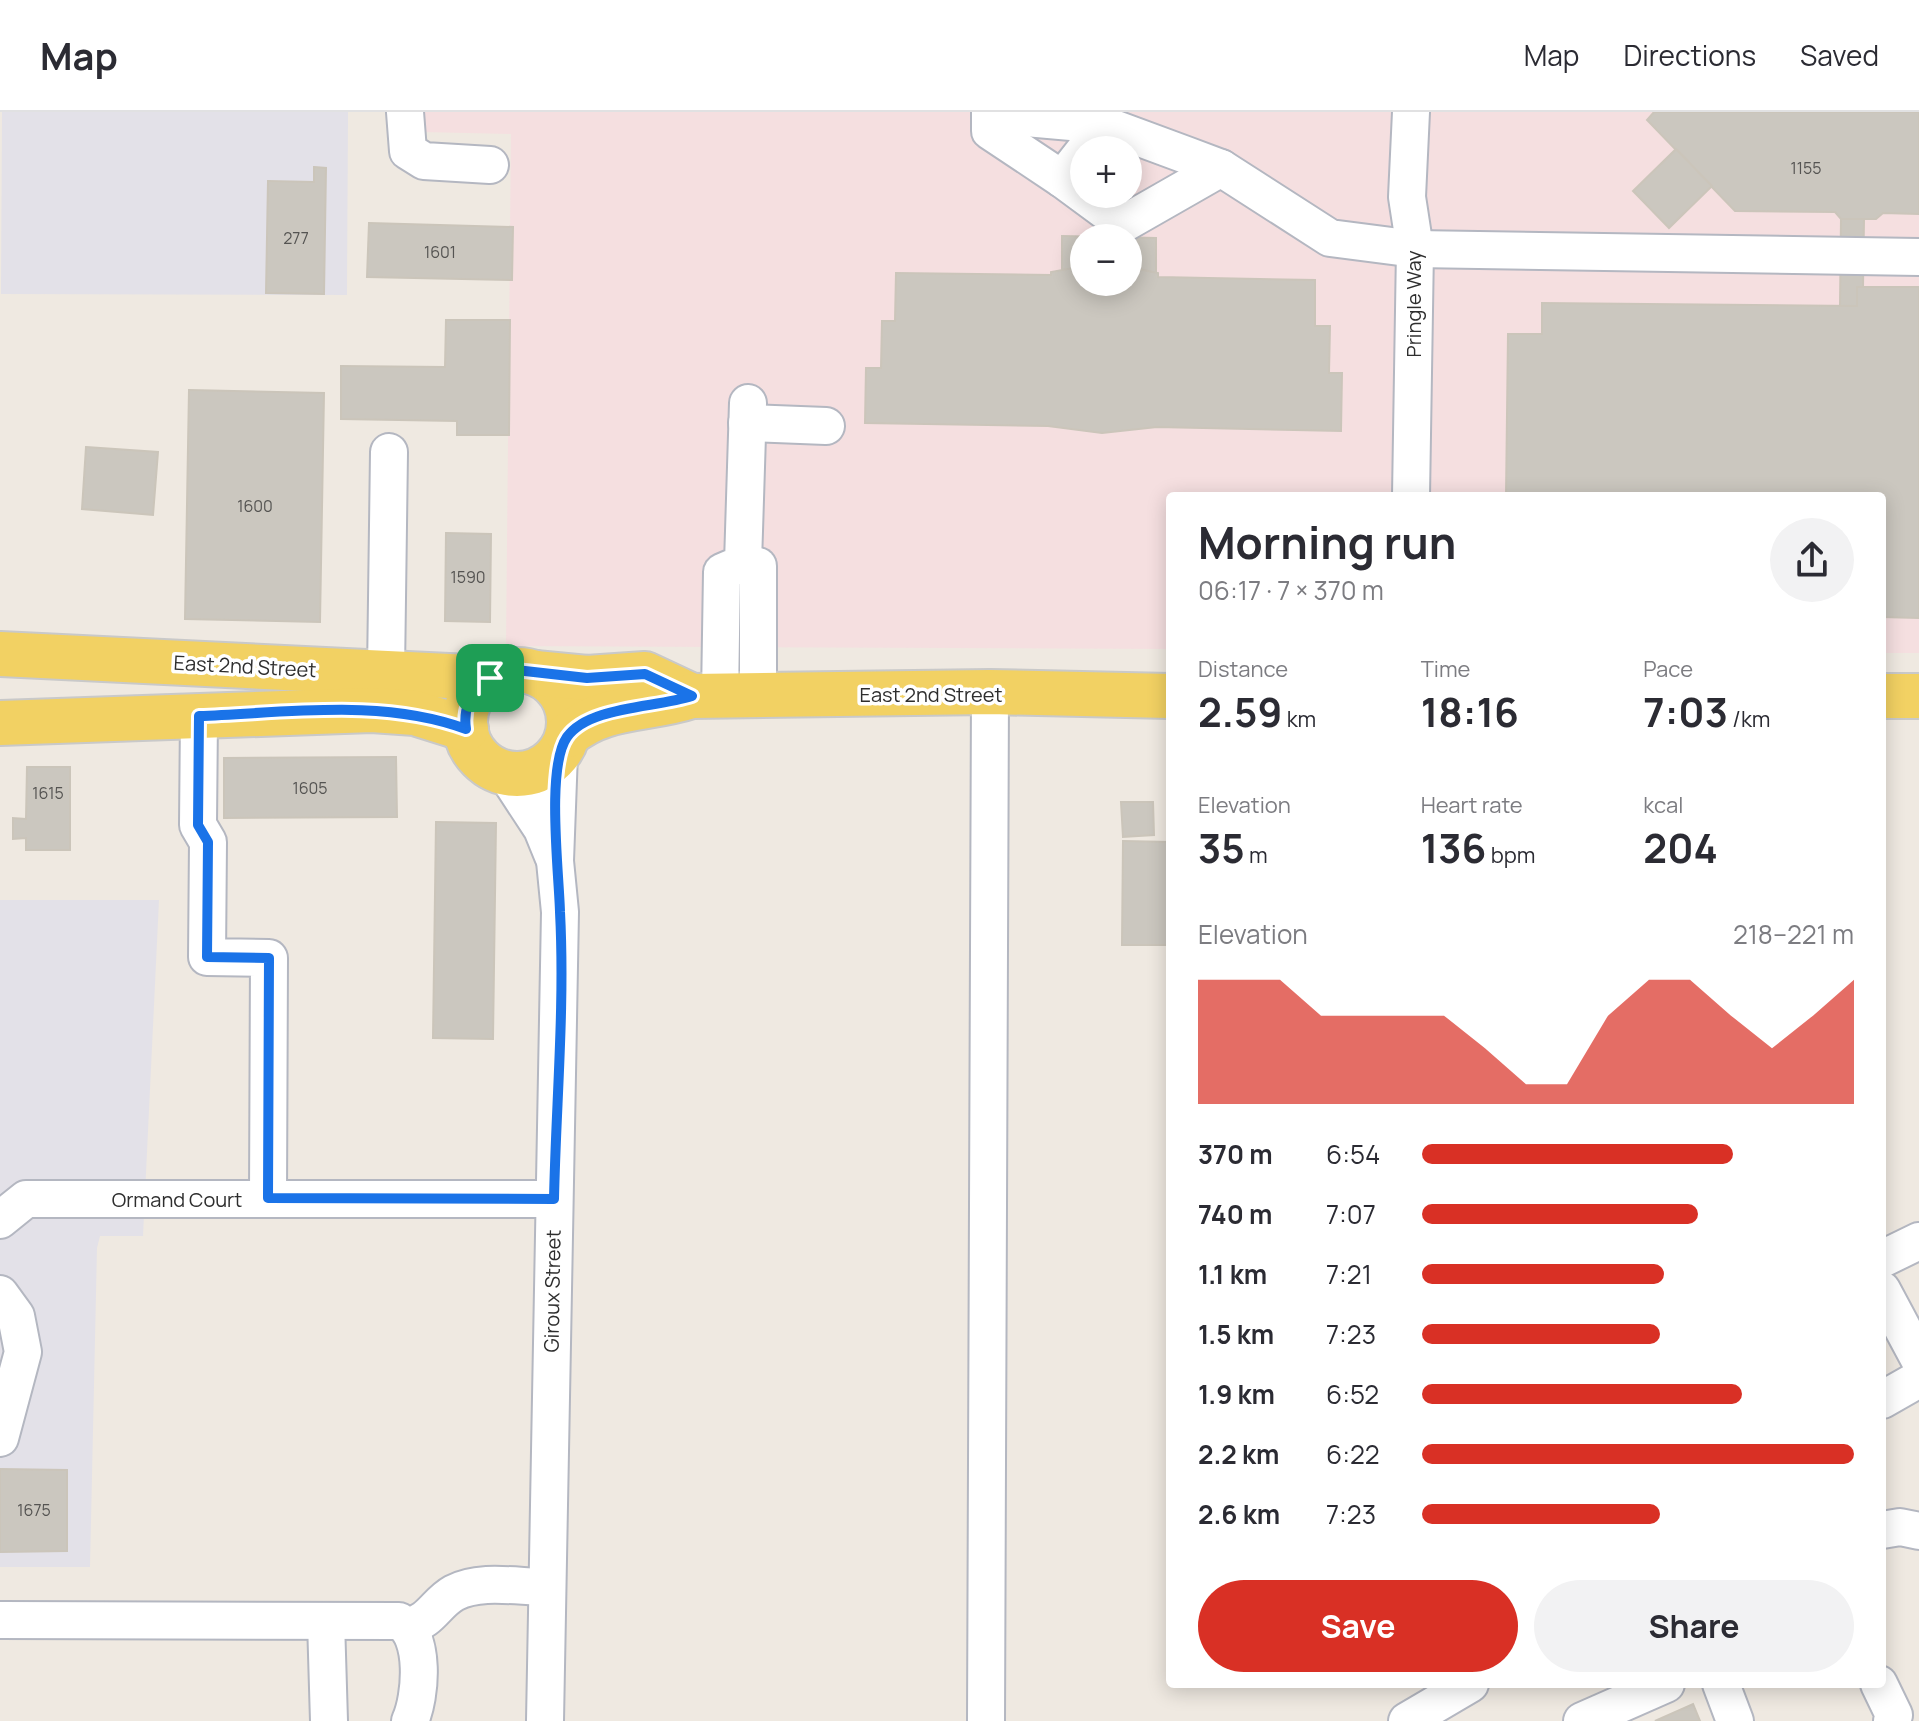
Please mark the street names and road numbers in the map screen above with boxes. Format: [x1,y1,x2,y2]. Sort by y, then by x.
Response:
street label: Pringle Way [1400,250,1427,357]
street label: East 2nd Street [173,649,317,683]
street label: East 2nd Street [860,681,1002,708]
street label: Ormand Court [112,1186,242,1213]
street label: Giroux Street [537,1229,567,1353]

